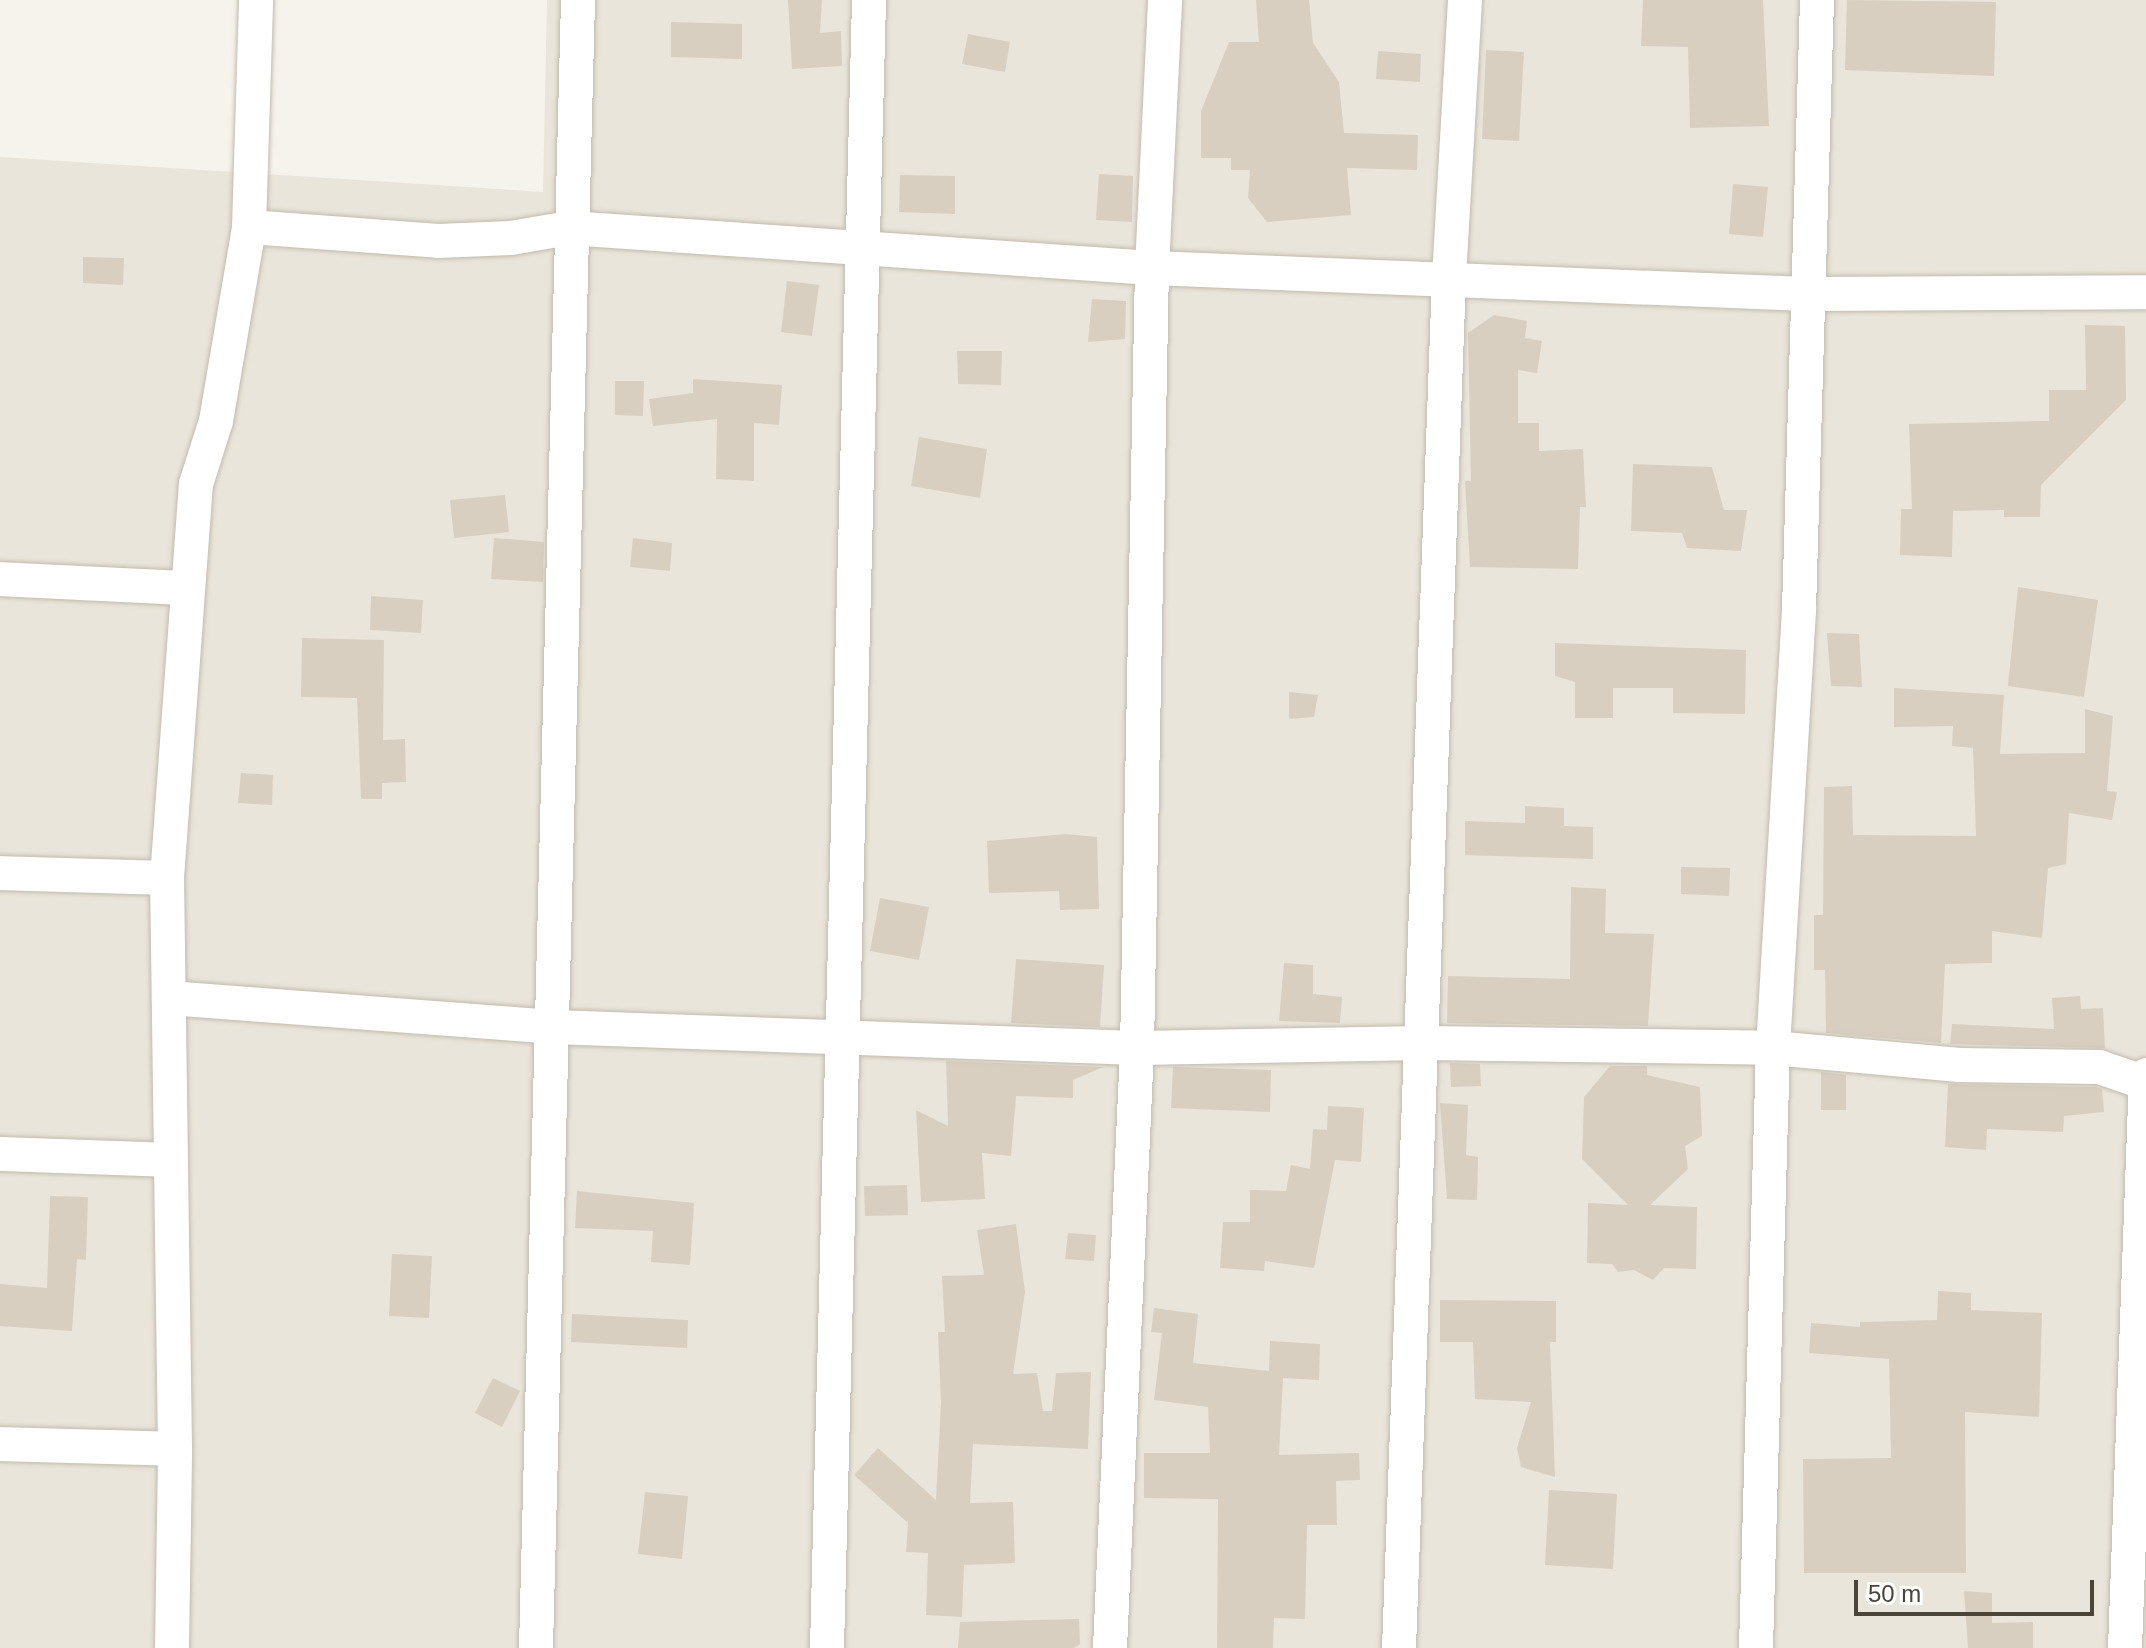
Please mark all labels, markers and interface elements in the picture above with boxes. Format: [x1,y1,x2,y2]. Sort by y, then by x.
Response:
scale bar [1858,1564,2098,1614]
text: 50 m [1868,1580,1921,1607]

